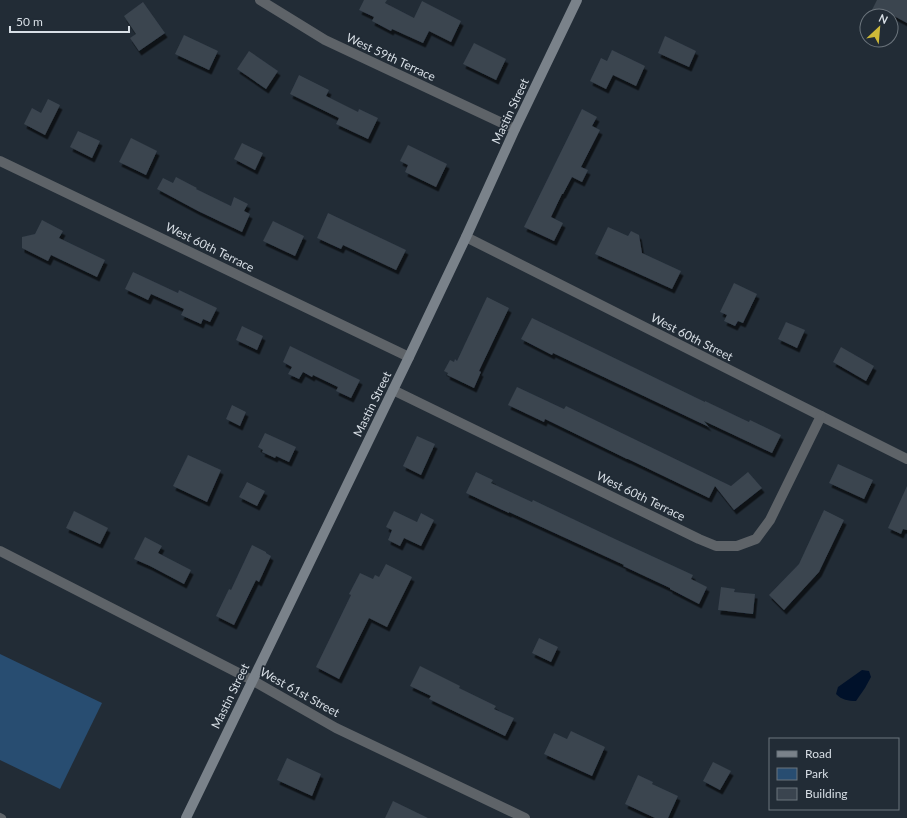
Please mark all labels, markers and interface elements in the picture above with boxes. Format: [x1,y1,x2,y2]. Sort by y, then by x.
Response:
scale bar [10,8,129,34]
north arrow [859,8,899,48]
text: N [877,11,890,26]
text: 50 m [16,14,43,29]
street label: West 59th Terrace [344,30,438,84]
street label: Mastin Street [488,75,532,146]
street label: West 60th Terrace [163,219,257,275]
street label: West 60th Street [648,310,736,364]
street label: Mastin Street [350,368,395,439]
street label: West 60th Terrace [594,468,688,524]
street label: Mastin Street [208,660,253,731]
street label: West 61st Street [258,664,343,720]
legend [769,738,899,810]
text: Road [805,746,832,761]
text: Park [805,766,829,781]
text: Building [805,786,848,801]

